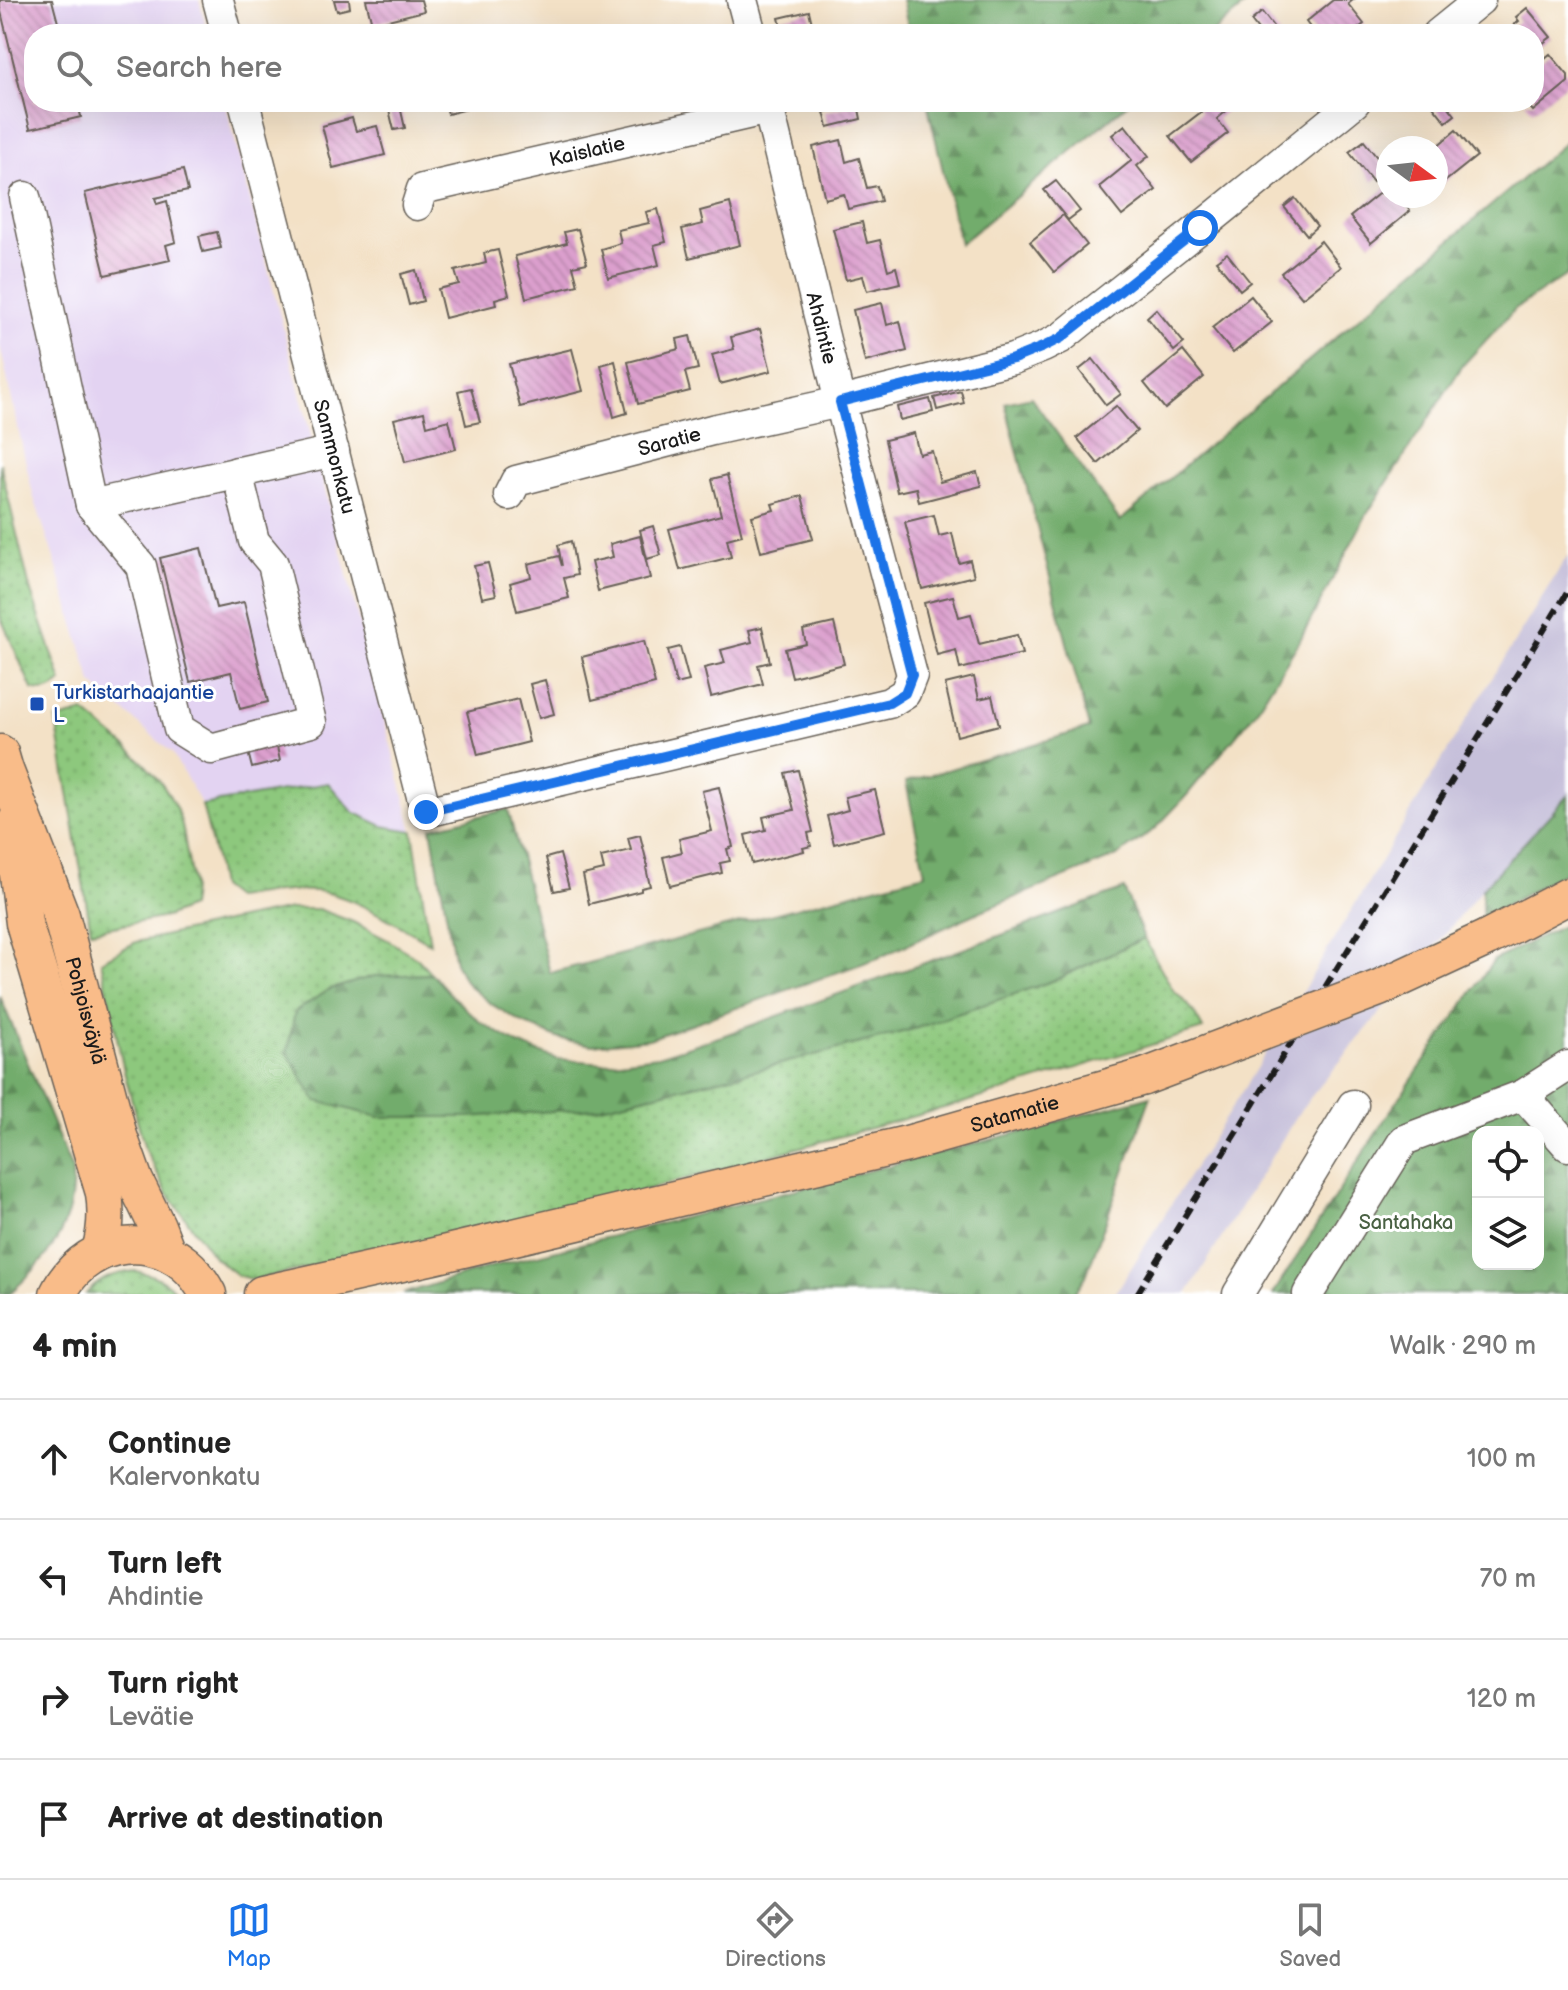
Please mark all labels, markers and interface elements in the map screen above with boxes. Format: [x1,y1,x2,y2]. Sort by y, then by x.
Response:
search box [24,24,1544,112]
icon: search [52,46,96,90]
text: Search here [116,50,282,86]
street label: Kaislatie [547,132,627,172]
north arrow [1376,136,1448,208]
route start [1182,210,1218,246]
street label: Ahdintie [801,290,842,367]
street label: Sammonkatu [308,397,360,517]
street label: Saratie [635,422,704,462]
place label: Turkistarhaajantie L [53,681,214,728]
marker: Turkistarhaajantie L [28,695,46,713]
route end [408,794,444,830]
street label: Pohjoisväylä [60,954,111,1067]
street label: Satamatie [968,1091,1062,1138]
map controls [1472,1126,1544,1270]
button: locate [1472,1126,1544,1198]
button: layers [1472,1198,1544,1270]
park label: Santahaka [1359,1211,1453,1235]
text: 4 min [32,1326,118,1367]
text: Walk · 290 m [1389,1331,1536,1362]
text: Continue [108,1426,231,1462]
icon: ahead [32,1437,76,1481]
text: 100 m [1467,1444,1536,1475]
text: Kalervonkatu [108,1462,261,1493]
text: Turn left [108,1546,222,1582]
icon: left [32,1557,76,1601]
text: 70 m [1479,1564,1536,1595]
text: Ahdintie [108,1582,203,1613]
text: Turn right [108,1666,239,1702]
icon: right [32,1677,76,1721]
text: 120 m [1467,1684,1536,1715]
text: Levätie [108,1702,194,1733]
icon: arrive [32,1797,76,1841]
text: Arrive at destination [108,1801,384,1837]
tab: Map [227,1898,271,1973]
tab: Directions [725,1898,826,1973]
tab: Saved [1279,1898,1341,1973]

